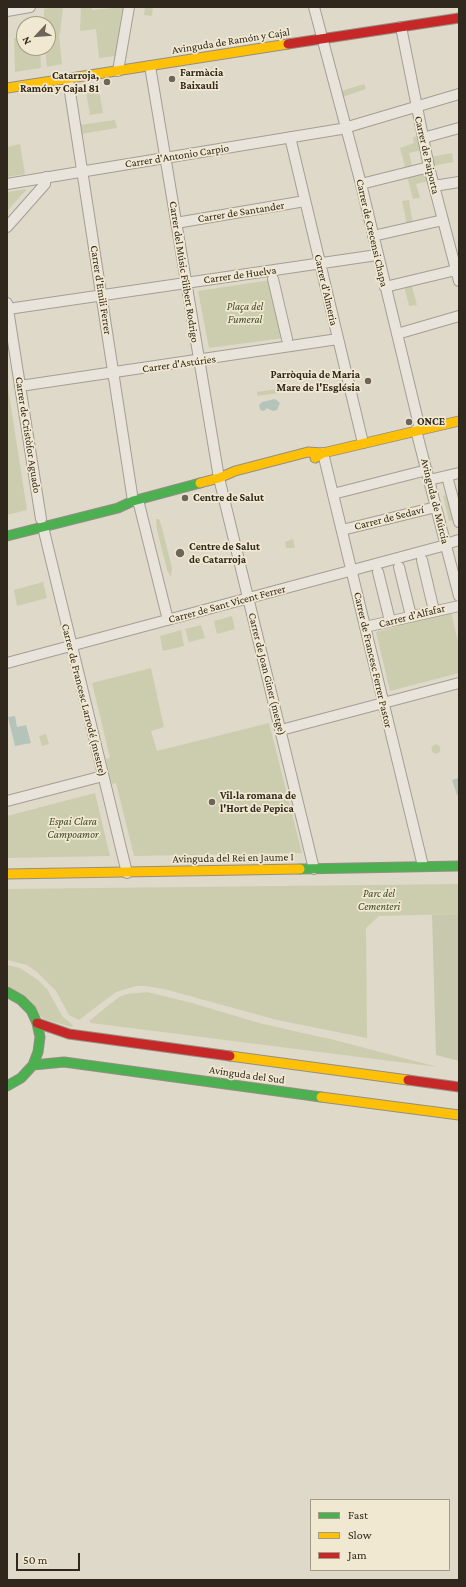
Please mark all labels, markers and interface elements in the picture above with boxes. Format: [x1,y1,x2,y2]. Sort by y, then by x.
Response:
north arrow [16,16,56,56]
street label: Avinguda de Ramón y Cajal [171,25,291,57]
text: N [19,35,33,47]
place label: Farmàcia Baixauli [180,66,223,92]
place label: Catarroja, Ramón y Cajal 81 [20,69,99,95]
marker: Farmàcia Baixauli [167,74,177,84]
marker: Catarroja, Ramón y Cajal 81 [102,77,112,87]
street label: Carrer de Paiporta [412,115,442,195]
street label: Carrer d'Antonio Carpio [124,141,230,171]
street label: Carrer de Crecensi Chapa [353,178,391,288]
street label: Carrer de Santander [197,199,285,225]
street label: Carrer del Músic Filibert Rodrigo [166,200,202,344]
street label: Carrer d'Emili Ferrer [87,244,115,336]
street label: Carrer d'Almeria [311,253,341,327]
street label: Carrer de Huelva [203,263,277,287]
park label: Plaça del Fumeral [227,300,263,326]
street label: Carrer d'Astúries [141,352,217,376]
place label: Parròquia de Maria Mare de l'Església [271,368,360,394]
street label: Carrer de Cristòfor Aguado [12,376,44,494]
marker: Parròquia de Maria Mare de l'Església [363,376,373,386]
place label: ONCE [417,415,445,429]
marker: ONCE [404,417,414,427]
street label: Avinguda de Múrcia [418,457,452,545]
place label: Centre de Salut [193,491,264,505]
marker: Centre de Salut [180,493,190,503]
street label: Carrer de Sedaví [353,503,425,533]
place label: Centre de Salut de Catarroja [189,540,260,566]
marker: Centre de Salut de Catarroja [174,547,186,559]
street label: Carrer de Sant Vicent Ferrer [167,582,287,626]
street label: Carrer de Francesc Ferrer Pastor [351,591,395,729]
street label: Carrer d'Alfafar [377,601,447,631]
street label: Carrer de Joan Giner (metge) [245,611,289,737]
street label: Carrer de Francesc Larrodé (mestre) [59,622,109,778]
place label: Vil·la romana de l'Hort de Pepica [220,789,296,815]
marker: Vil·la romana de l'Hort de Pepica [207,797,217,807]
park label: Espai Clara Campoamor [47,815,99,841]
street label: Avinguda del Rei en Jaume I [172,850,294,866]
park label: Parc del Cementeri [358,887,400,913]
street label: Avinguda del Sud [208,1063,286,1087]
legend [310,1499,450,1571]
text: Fast [348,1508,368,1522]
text: Slow [348,1528,372,1542]
scale bar [18,1545,82,1571]
text: Jam [348,1548,367,1562]
text: 50 m [23,1553,47,1567]

